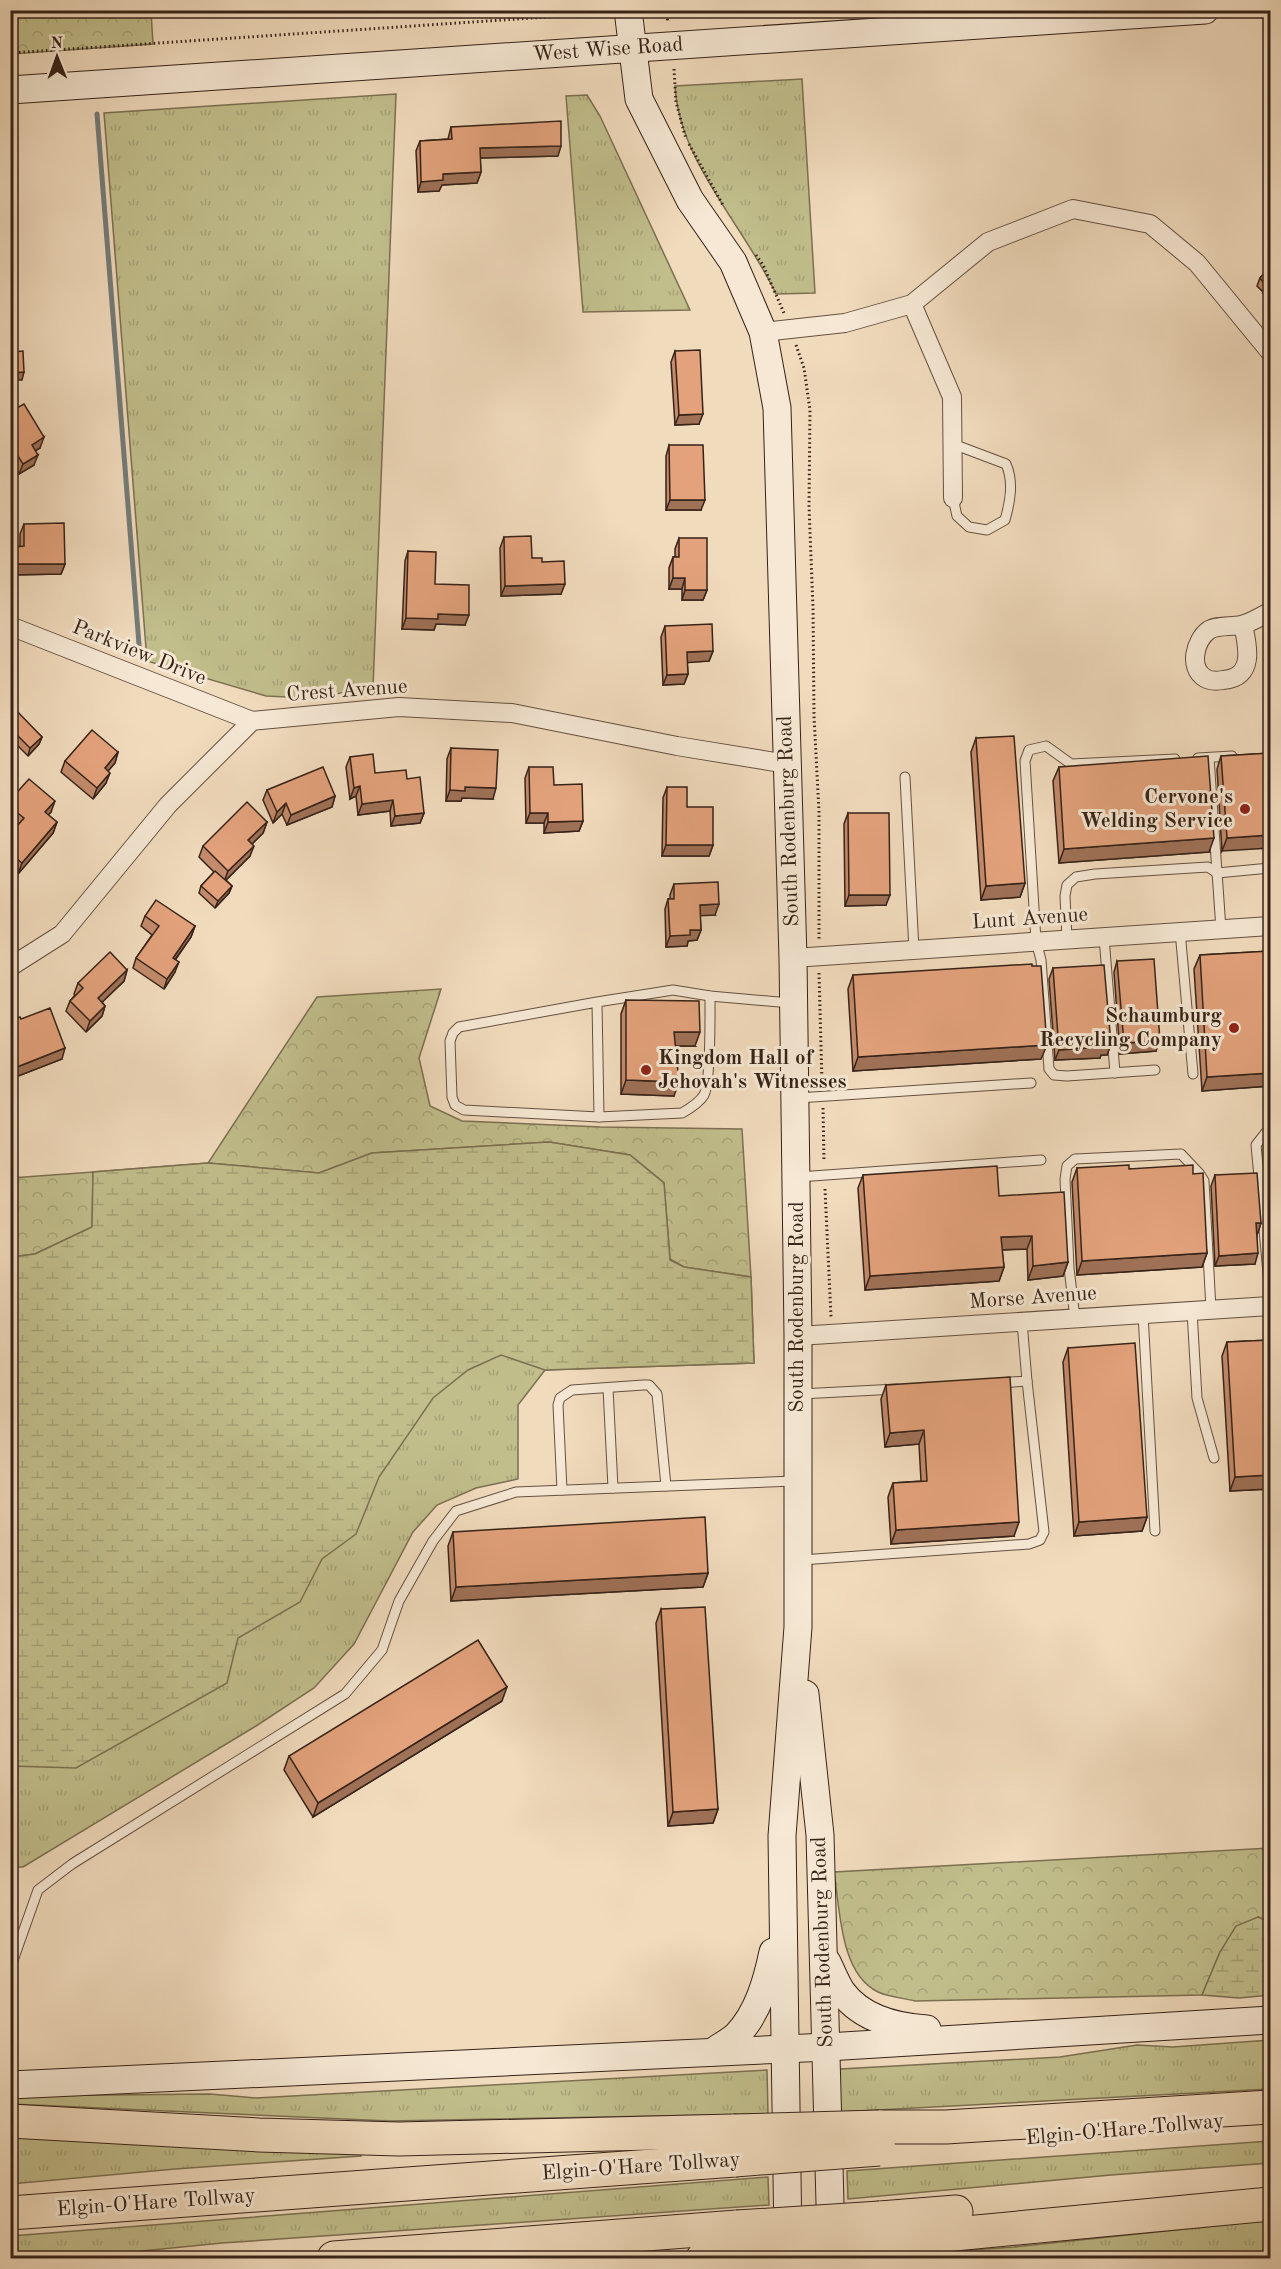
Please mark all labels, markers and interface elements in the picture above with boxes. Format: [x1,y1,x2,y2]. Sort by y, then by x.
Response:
north arrow [27,27,87,87]
street label: West Wise Road [532,34,684,66]
text: N [51,36,64,52]
street label: Parkview Drive [69,617,209,689]
street label: Crest Avenue [286,676,408,706]
street label: South Rodenburg Road [775,715,803,927]
place label: Cervone's Welding Service [1080,787,1233,832]
marker: Cervone's Welding Service [1238,802,1252,816]
street label: Lunt Avenue [971,904,1089,934]
place label: Schaumburg Recycling Company [1039,1006,1222,1051]
marker: Schaumburg Recycling Company [1227,1021,1241,1035]
place label: Kingdom Hall of Jehovah's Witnesses [658,1048,847,1093]
marker: Kingdom Hall of Jehovah's Witnesses [639,1063,653,1077]
street label: South Rodenburg Road [787,1201,808,1413]
street label: Morse Avenue [968,1283,1098,1313]
street label: South Rodenburg Road [809,1836,837,2048]
street label: Elgin-O'Hare Tollway [1025,2111,1225,2149]
street label: Elgin-O'Hare Tollway [541,2150,741,2184]
street label: Elgin-O'Hare Tollway [56,2186,256,2220]

